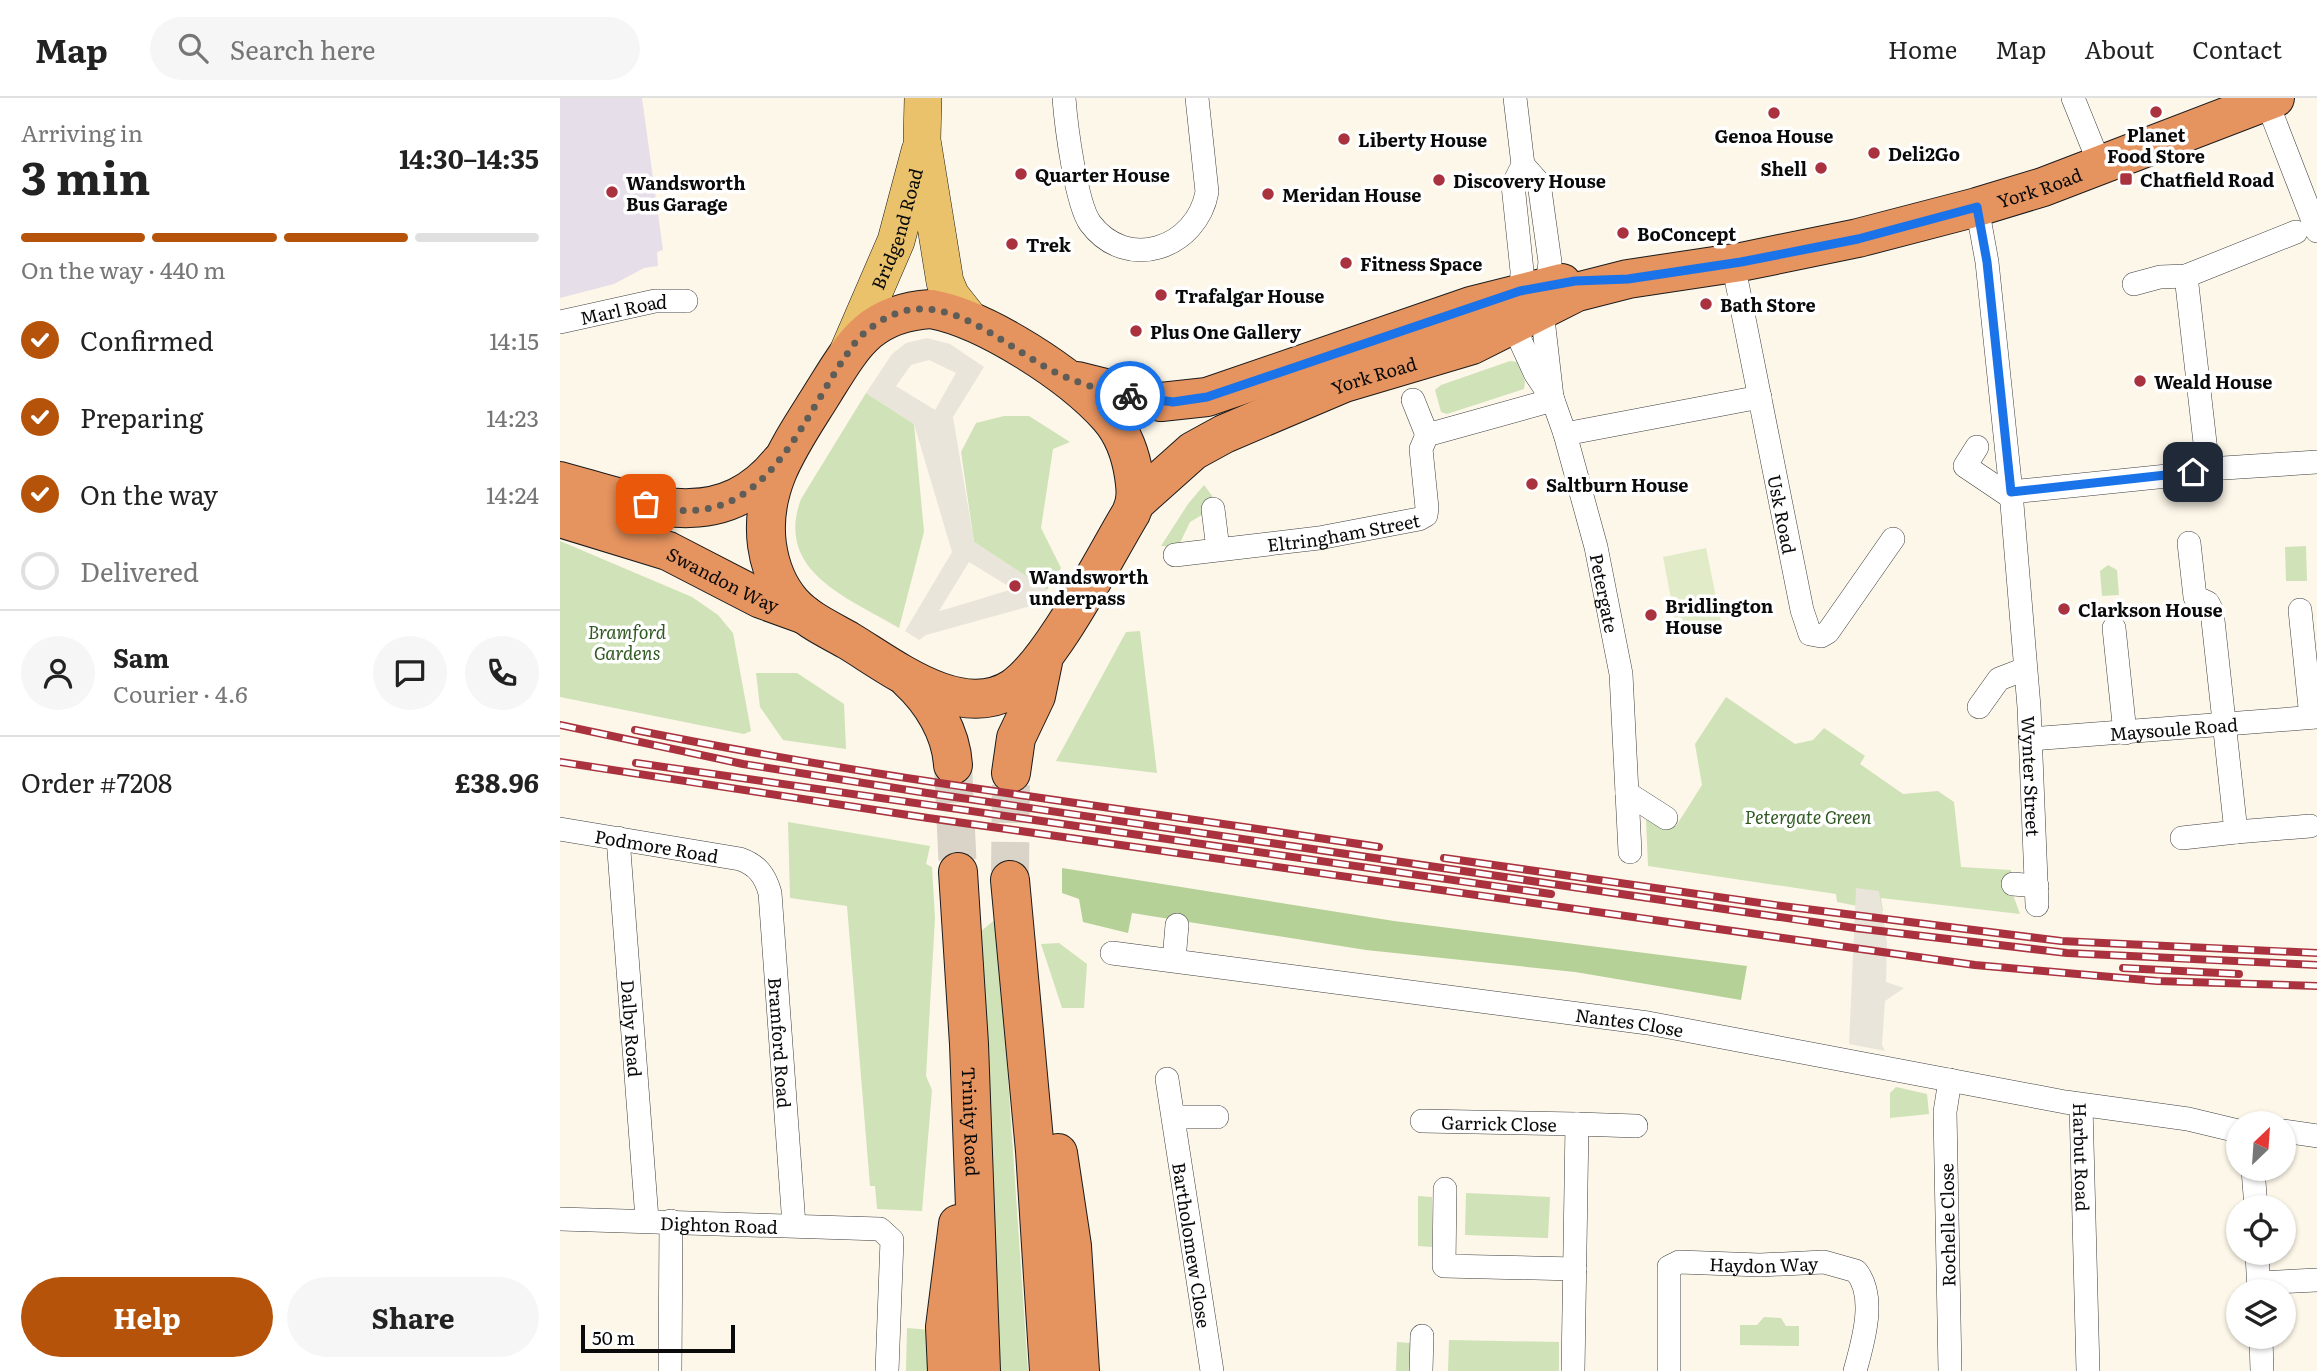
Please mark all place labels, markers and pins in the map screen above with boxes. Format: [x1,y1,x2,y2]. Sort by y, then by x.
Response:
marker: Planet Food Store [2148,104,2164,120]
marker: Genoa House [1766,105,1782,121]
place label: Planet Food Store [2107,121,2205,169]
place label: Genoa House [1715,122,1833,149]
place label: Liberty House [1358,126,1487,153]
marker: Liberty House [1336,131,1352,147]
place label: Deli2Go [1888,140,1960,167]
marker: Deli2Go [1866,145,1882,161]
place label: Shell [1761,155,1807,182]
marker: Shell [1813,160,1829,176]
place label: Quarter House [1035,161,1170,188]
marker: Quarter House [1013,166,1029,182]
place label: Chatfield Road [2140,166,2274,193]
place label: Discovery House [1453,167,1606,194]
place label: Wandsworth Bus Garage [626,169,746,217]
marker: Chatfield Road [2118,171,2134,187]
marker: Discovery House [1431,172,1447,188]
place label: Meridan House [1282,181,1421,208]
marker: Wandsworth Bus Garage [604,184,620,200]
marker: Meridan House [1260,186,1276,202]
place label: BoConcept [1637,220,1736,247]
marker: BoConcept [1615,225,1631,241]
place label: Trek [1026,231,1072,258]
marker: Trek [1004,236,1020,252]
place label: Fitness Space [1360,250,1482,277]
marker: Fitness Space [1338,255,1354,271]
place label: Trafalgar House [1175,282,1325,309]
marker: Trafalgar House [1153,287,1169,303]
place label: Bath Store [1720,291,1816,318]
marker: Bath Store [1698,296,1714,312]
place label: Plus One Gallery [1150,318,1301,345]
marker: Plus One Gallery [1128,323,1144,339]
place label: Weald House [2154,368,2272,395]
marker: Weald House [2132,373,2148,389]
pin [2163,442,2223,502]
place label: Saltburn House [1546,471,1688,498]
pin [616,474,676,534]
marker: Saltburn House [1524,476,1540,492]
place label: Wandsworth underpass [1029,563,1149,611]
marker: Wandsworth underpass [1007,578,1023,594]
place label: Bridlington House [1665,592,1774,640]
place label: Clarkson House [2078,596,2223,623]
marker: Clarkson House [2056,601,2072,617]
marker: Bridlington House [1643,607,1659,623]

